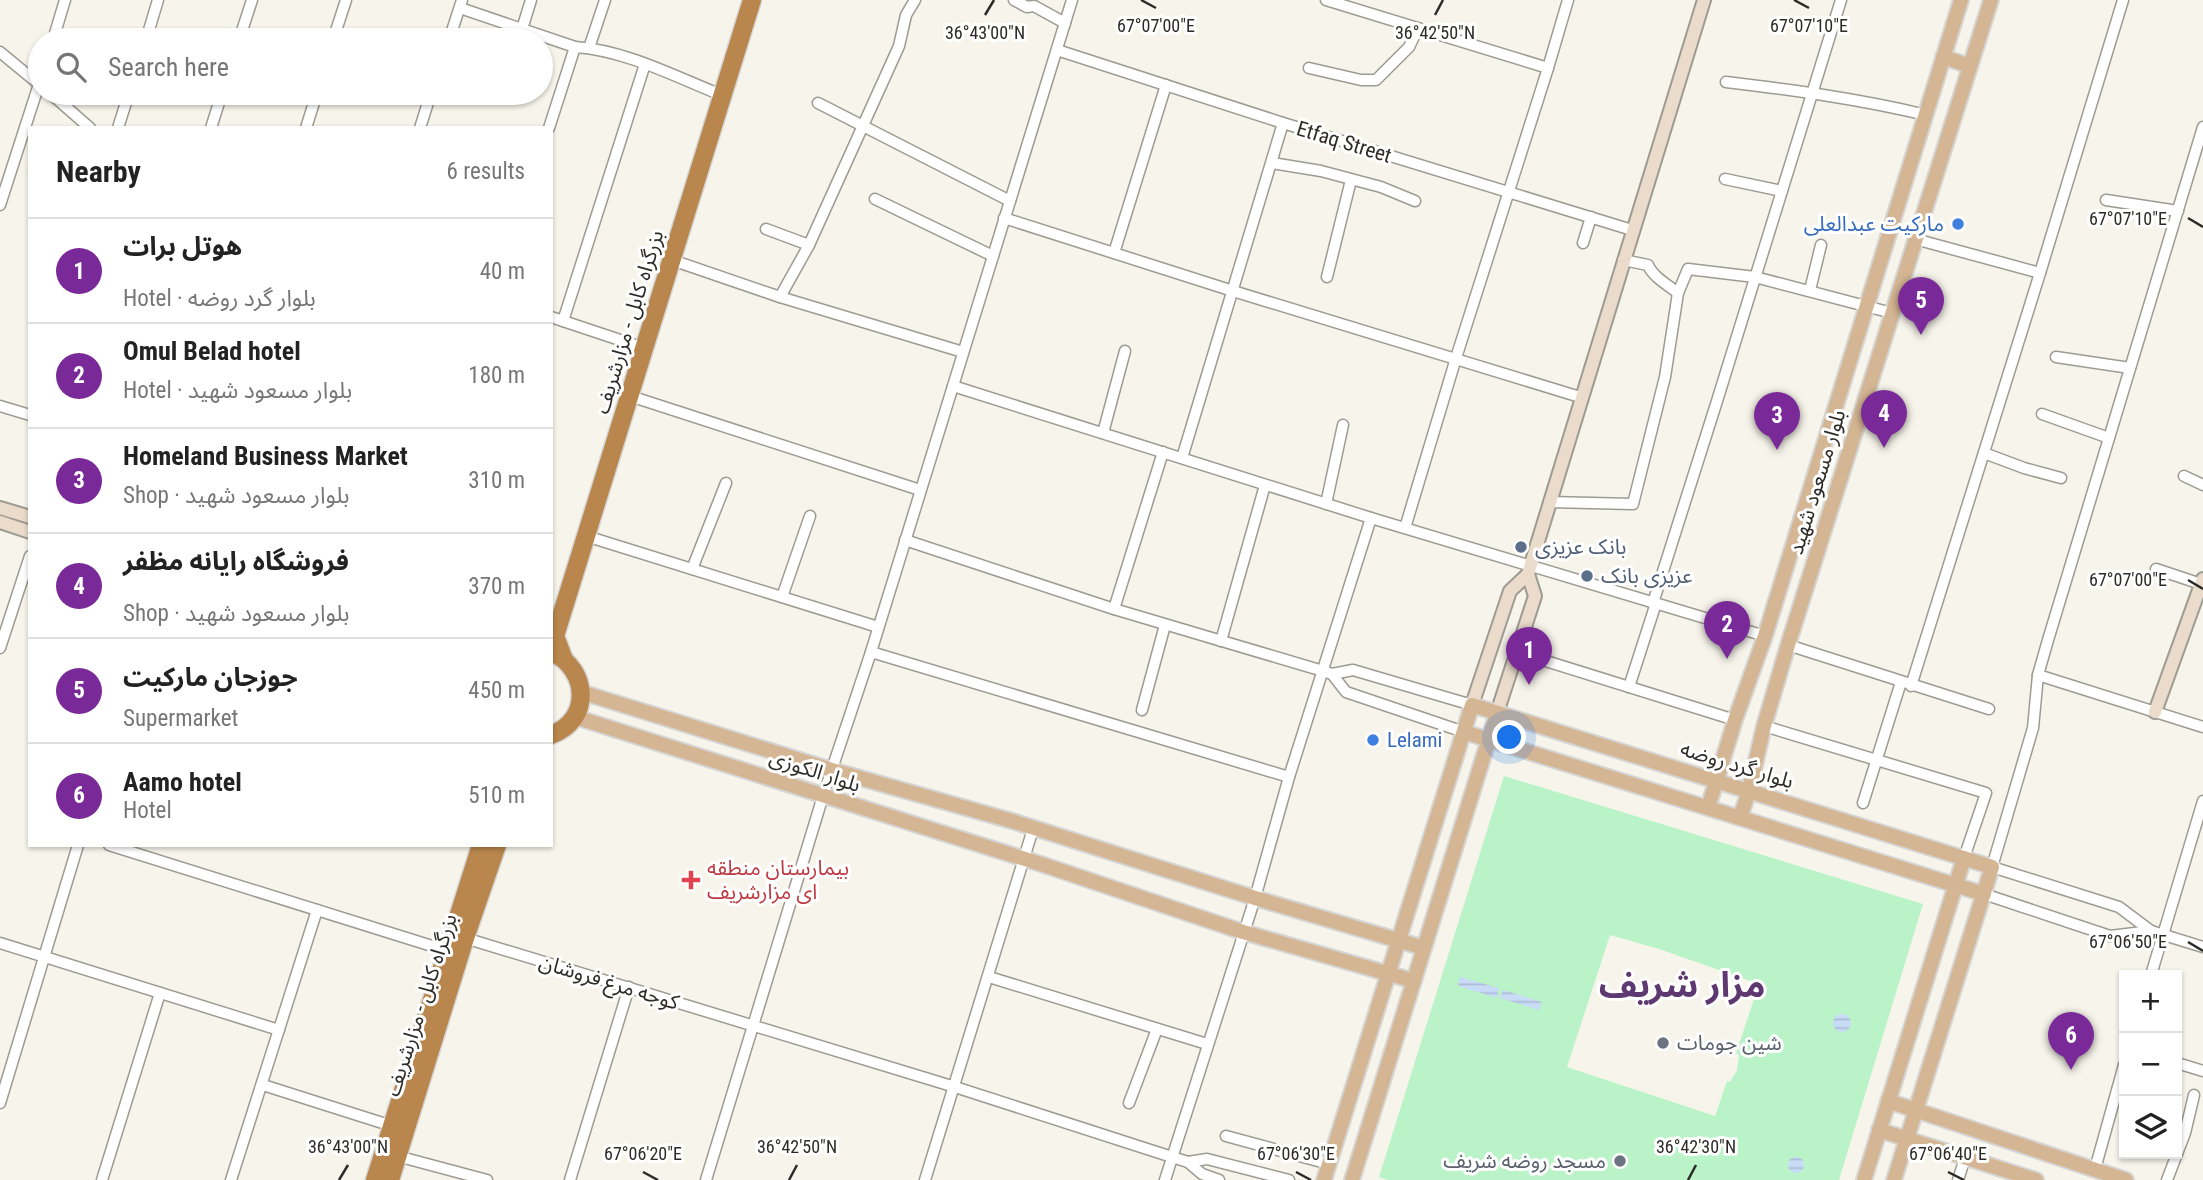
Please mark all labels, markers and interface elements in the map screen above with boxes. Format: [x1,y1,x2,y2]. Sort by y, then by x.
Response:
text: 67°07'00"E [1117,15,1195,36]
text: 67°07'10"E [1770,15,1848,36]
text: 36°43'00"N [945,22,1025,43]
text: 36°42'50"N [1395,22,1475,43]
search box [28,28,553,105]
icon: search [52,48,90,86]
text: Search here [108,52,229,82]
street label: Etfaq Street [1294,116,1394,168]
text: Nearby [56,154,141,189]
text: 6 results [447,158,525,185]
text: 67°07'10"E [2089,208,2167,229]
place label: مارکیت عبدالعلی [1804,212,1944,236]
marker: مارکیت عبدالعلی [1950,216,1966,232]
street label: بزرگراه کابل - مزارشریف [590,227,668,417]
text: هوتل برات [123,231,242,261]
text: 1 [73,258,85,285]
text: 40 m [480,258,525,285]
pin: 5 [1898,277,1944,335]
text: Hotel · بلوار گرد روضه [123,285,316,312]
text: Omul Belad hotel [123,336,301,366]
text: 2 [73,362,85,389]
text: 180 m [468,362,525,389]
text: Hotel · بلوار مسعود شهید [123,377,352,404]
pin: 4 [1861,390,1907,448]
pin: 3 [1754,392,1800,450]
street label: بلوار مسعود شهید [1784,407,1850,557]
text: Homeland Business Market [123,441,408,471]
text: 3 [73,467,85,494]
text: 310 m [468,467,525,494]
text: Shop · بلوار مسعود شهید [123,482,349,509]
place label: بانک عزیزی [1535,535,1627,559]
marker: بانک عزیزی [1513,539,1529,555]
text: فروشگاه رایانه مظفر [123,546,349,576]
place label: عزیزی بانک [1601,564,1693,588]
marker: عزیزی بانک [1579,568,1595,584]
text: 67°07'00"E [2089,569,2167,590]
text: 4 [73,573,85,600]
text: 370 m [468,573,525,600]
text: Shop · بلوار مسعود شهید [123,600,349,627]
pin: 2 [1704,601,1750,659]
pin: 1 [1506,627,1552,685]
text: جوزجان مارکیت [123,662,298,692]
text: 5 [73,677,85,704]
text: 450 m [468,677,525,704]
text: Supermarket [123,705,238,732]
your location [1492,720,1526,754]
place label: Lelami [1387,728,1442,752]
marker: Lelami [1365,732,1381,748]
street label: بلوار گرد روضه [1678,736,1796,794]
street label: بلوار الکوزی [767,745,863,797]
text: Aamo hotel [123,767,242,797]
text: 6 [73,782,85,809]
text: 510 m [468,782,525,809]
text: Hotel [123,797,172,824]
place label: بیمارستان منطقه ای مزارشریف [707,856,849,904]
marker: بیمارستان منطقه ای مزارشریف [681,870,701,890]
street label: بزرگراه کابل - مزارشریف [380,911,462,1099]
text: 67°06'50"E [2089,931,2167,952]
street label: كوجه مرغ فروشان [535,949,682,1018]
district label: مزار شريف [1599,965,1765,1006]
map controls [2119,970,2182,1159]
button: + [2119,970,2182,1033]
pin: 6 [2048,1012,2094,1070]
place label: شین جومات [1677,1031,1782,1055]
button: − [2119,1033,2182,1096]
marker: شین جومات [1655,1035,1671,1051]
button: layers [2119,1096,2182,1159]
text: 36°43'00"N [308,1136,388,1157]
text: 36°42'50"N [757,1136,837,1157]
text: 36°42'30"N [1656,1136,1736,1157]
text: 67°06'20"E [604,1143,682,1164]
text: 67°06'30"E [1257,1143,1335,1164]
text: 67°06'40"E [1909,1143,1987,1164]
place label: مسجد روضه شریف [1443,1149,1606,1173]
marker: مسجد روضه شریف [1612,1153,1628,1169]

